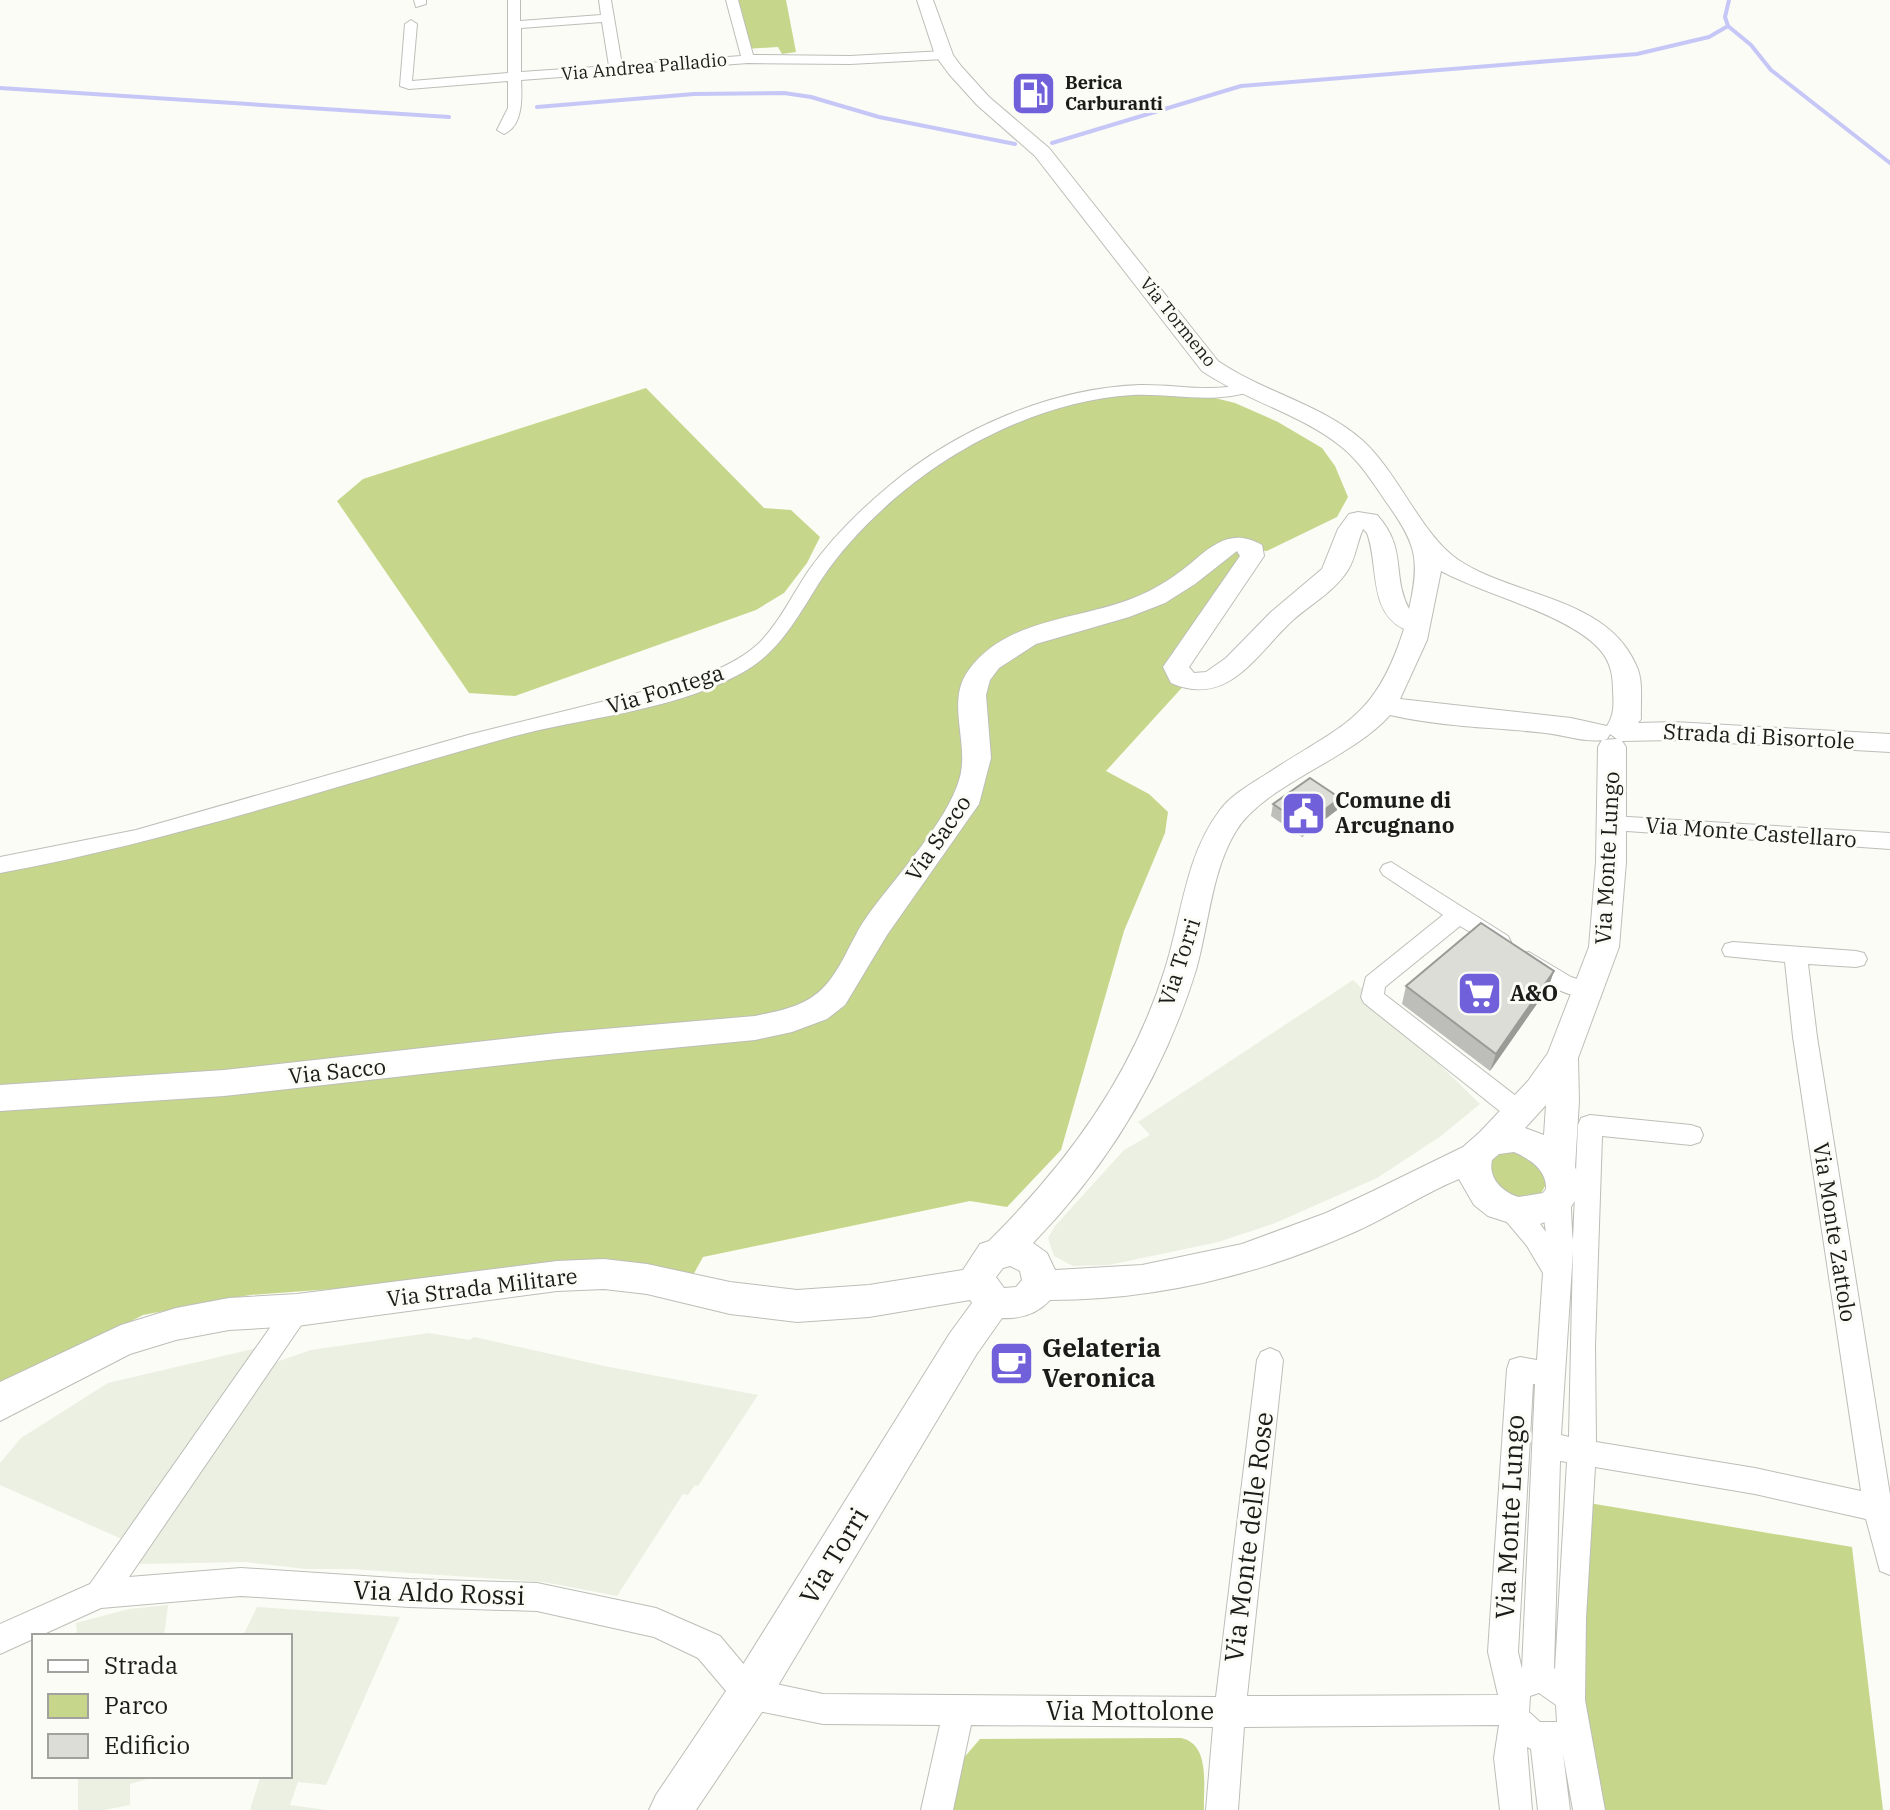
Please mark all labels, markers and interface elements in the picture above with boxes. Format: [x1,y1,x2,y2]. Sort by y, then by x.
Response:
street label: Via Andrea Palladio [560,48,728,85]
fuel station icon: Berica Carburanti [1010,69,1058,117]
place label: Berica Carburanti [1065,71,1163,115]
street label: Via Tormeno [1135,272,1222,371]
street label: Via Fontega [603,657,727,720]
street label: Strada di Bisortole [1663,716,1856,755]
street label: Via Monte Lungo [1587,771,1626,945]
place label: Comune di Arcugnano [1335,785,1454,839]
street label: Via Sacco [898,789,977,886]
public building icon: Comune di Arcugnano [1280,789,1328,837]
street label: Via Monte Castellaro [1644,810,1858,853]
street label: Via Torri [1151,914,1206,1009]
supermarket icon: A&O [1455,969,1503,1017]
place label: A&O [1510,978,1558,1007]
street label: Via Sacco [287,1051,387,1090]
street label: Via Monte Zattolo [1807,1140,1864,1324]
street label: Via Strada Militare [385,1260,579,1313]
place label: Gelateria Veronica [1042,1330,1161,1394]
cafe icon: Gelateria Veronica [987,1339,1035,1387]
street label: Via Monte delle Rose [1216,1410,1280,1664]
street label: Via Monte Lungo [1487,1414,1531,1620]
street label: Via Torri [791,1501,875,1610]
street label: Via Aldo Rossi [352,1572,526,1612]
legend [32,1634,292,1778]
text: Strada [104,1649,178,1681]
text: Parco [104,1689,168,1721]
street label: Via Mottolone [1046,1693,1214,1727]
text: Edificio [104,1729,190,1761]

